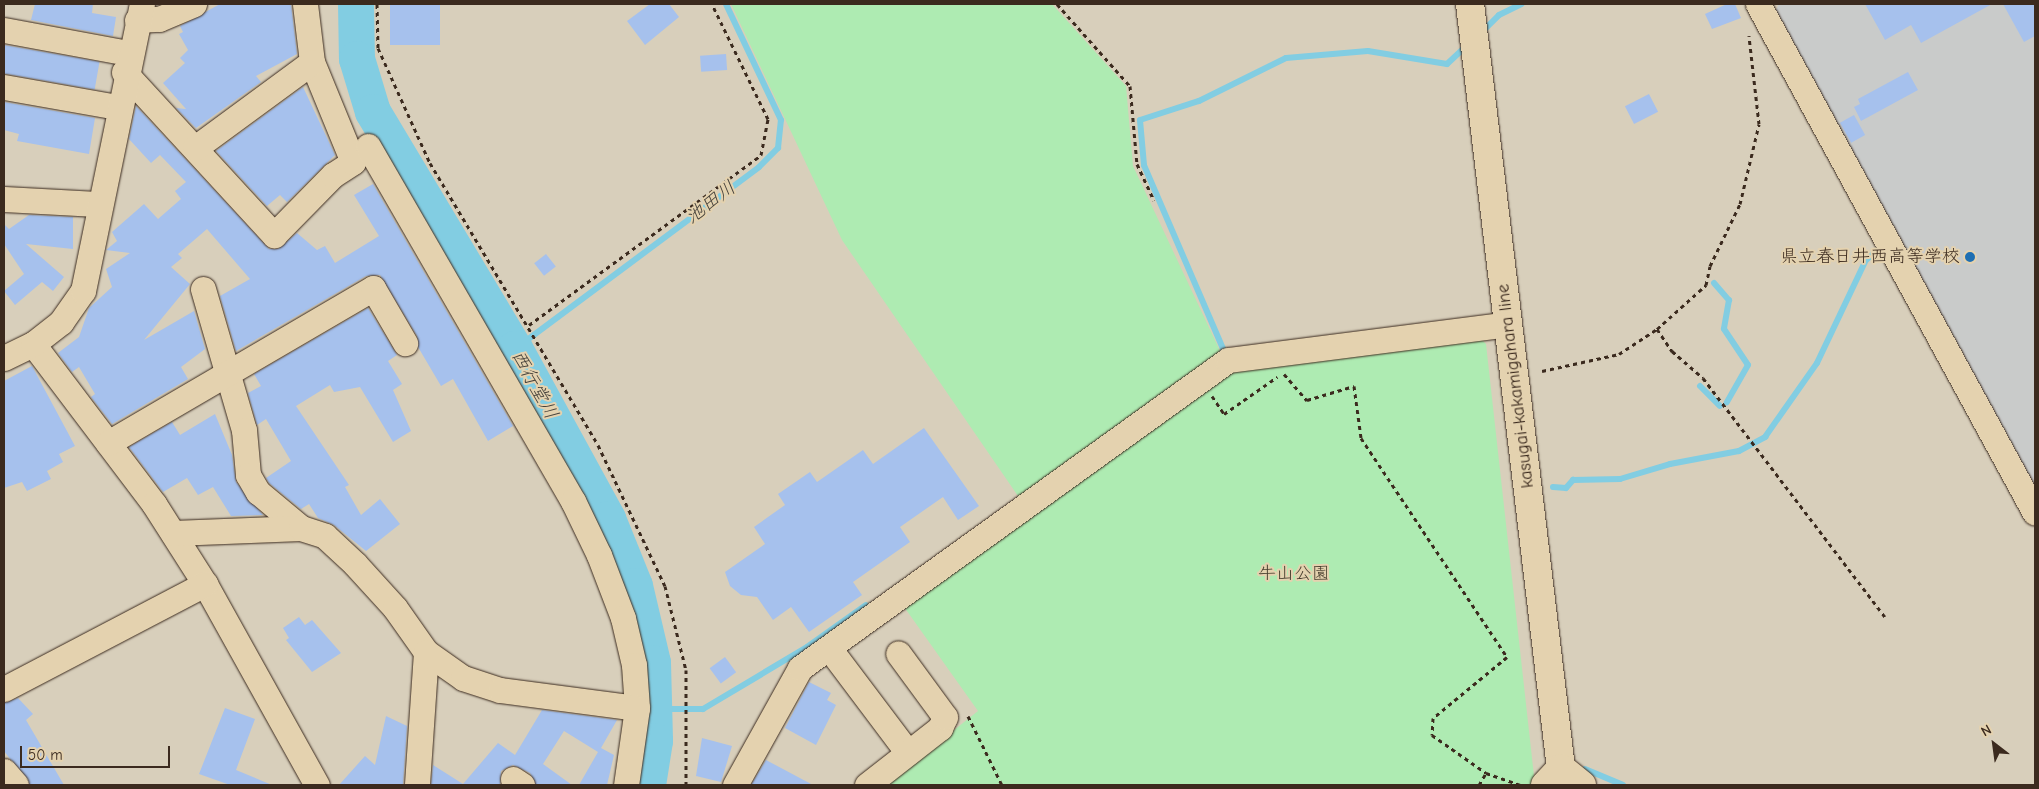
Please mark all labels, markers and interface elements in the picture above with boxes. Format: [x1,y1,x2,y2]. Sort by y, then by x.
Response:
water label: 池田川 [681,177,741,229]
place label: 県立春日井西高等学校 [1780,246,1960,268]
marker: 県立春日井西高等学校 [1964,251,1976,263]
street label: kasugai-kakamigahara line [1493,283,1539,489]
water label: 西行堂川 [506,346,562,424]
park label: 牛山公園 [1258,563,1330,585]
north arrow [1969,719,2019,769]
text: N [1978,721,1994,740]
scale bar [22,736,172,768]
text: 50 m [28,746,63,764]

